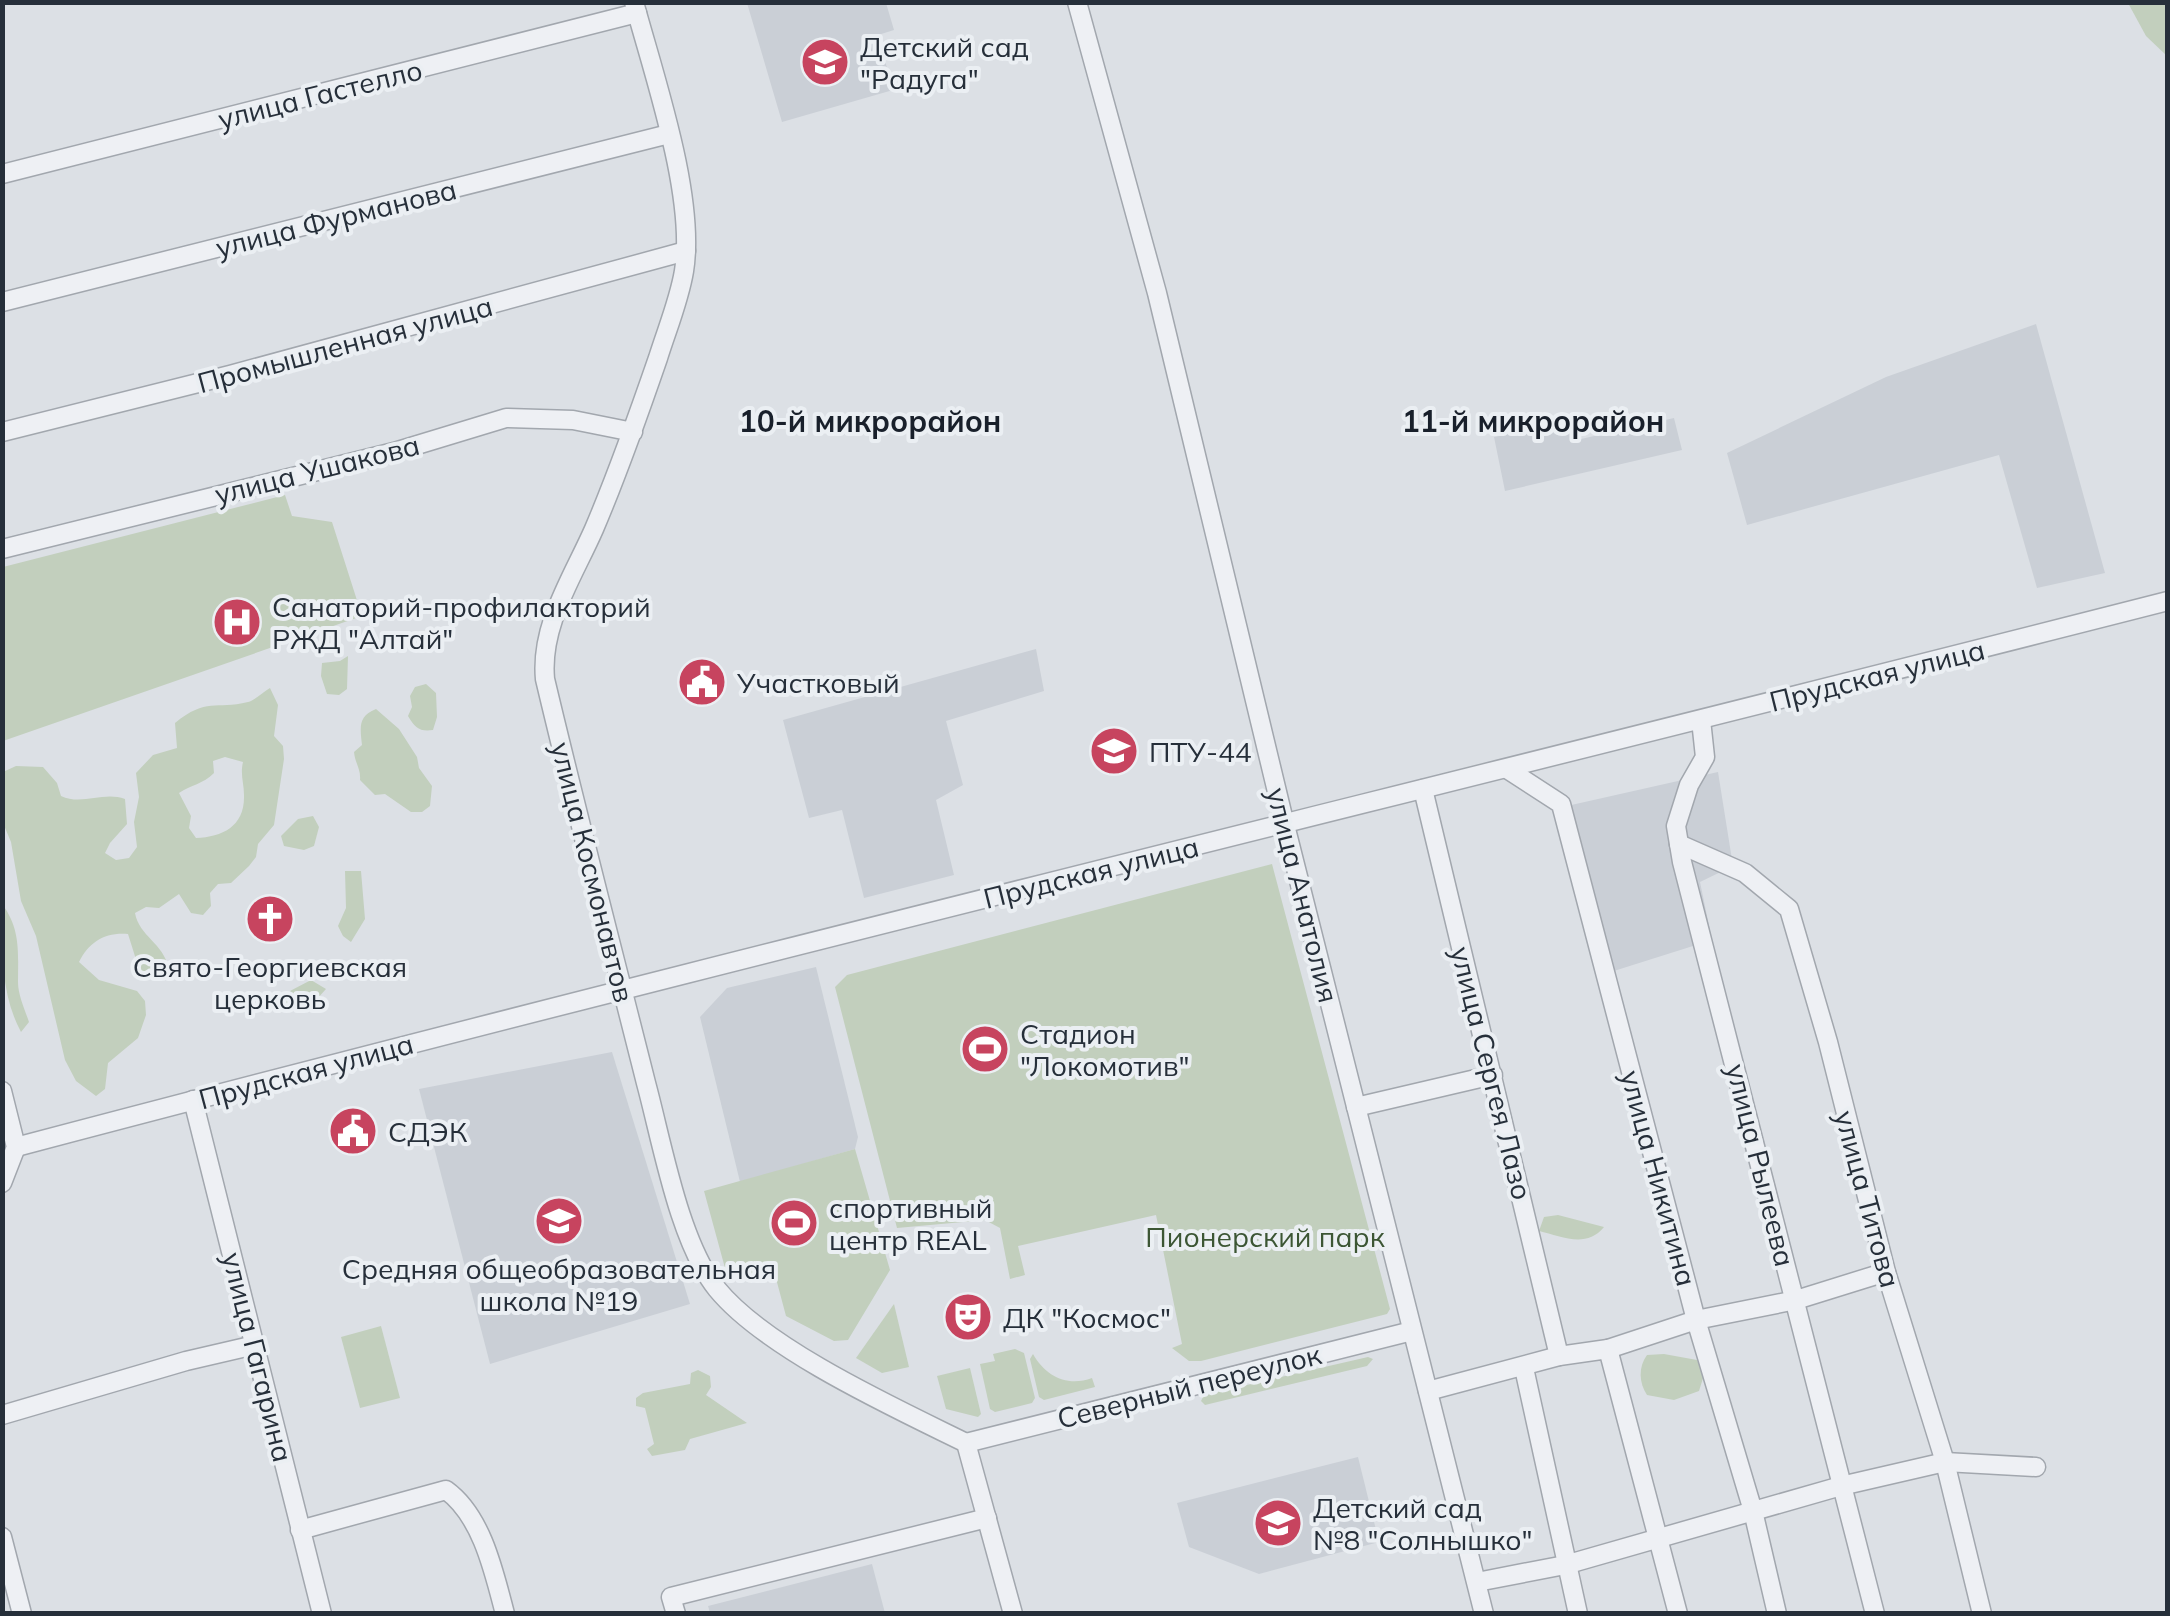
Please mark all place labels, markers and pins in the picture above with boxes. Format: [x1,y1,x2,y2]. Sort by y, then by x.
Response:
place label: Детский сад "Радуга" [860,29,1029,96]
school or university icon: Детский сад "Радуга" [799,36,851,88]
place label: Санаторий-профилакторий РЖД "Алтай" [272,589,651,656]
hospital icon: Санаторий-профилакторий РЖД "Алтай" [211,596,263,648]
public building icon: Участковый [676,656,728,708]
place label: Участковый [736,665,900,700]
school or university icon: ПТУ-44 [1088,725,1140,777]
place label: ПТУ-44 [1149,734,1252,769]
church icon: Свято-Георгиевская церковь [244,893,296,945]
place label: Свято-Георгиевская церковь [133,949,407,1016]
place label: Стадион "Локомотив" [1020,1016,1190,1083]
sports icon: Стадион "Локомотив" [959,1023,1011,1075]
public building icon: СДЭК [327,1105,379,1157]
place label: СДЭК [388,1114,468,1149]
place label: спортивный центр REAL [829,1190,992,1257]
school or university icon: Средняя общеобразовательная школа №19 [533,1195,585,1247]
sports icon: спортивный центр REAL [768,1197,820,1249]
place label: Средняя общеобразовательная школа №19 [342,1251,776,1318]
theatre icon: ДК "Космос" [942,1291,994,1343]
place label: ДК "Космос" [1003,1300,1171,1335]
place label: Детский сад №8 "Солнышко" [1313,1490,1533,1557]
school or university icon: Детский сад №8 "Солнышко" [1252,1497,1304,1549]

